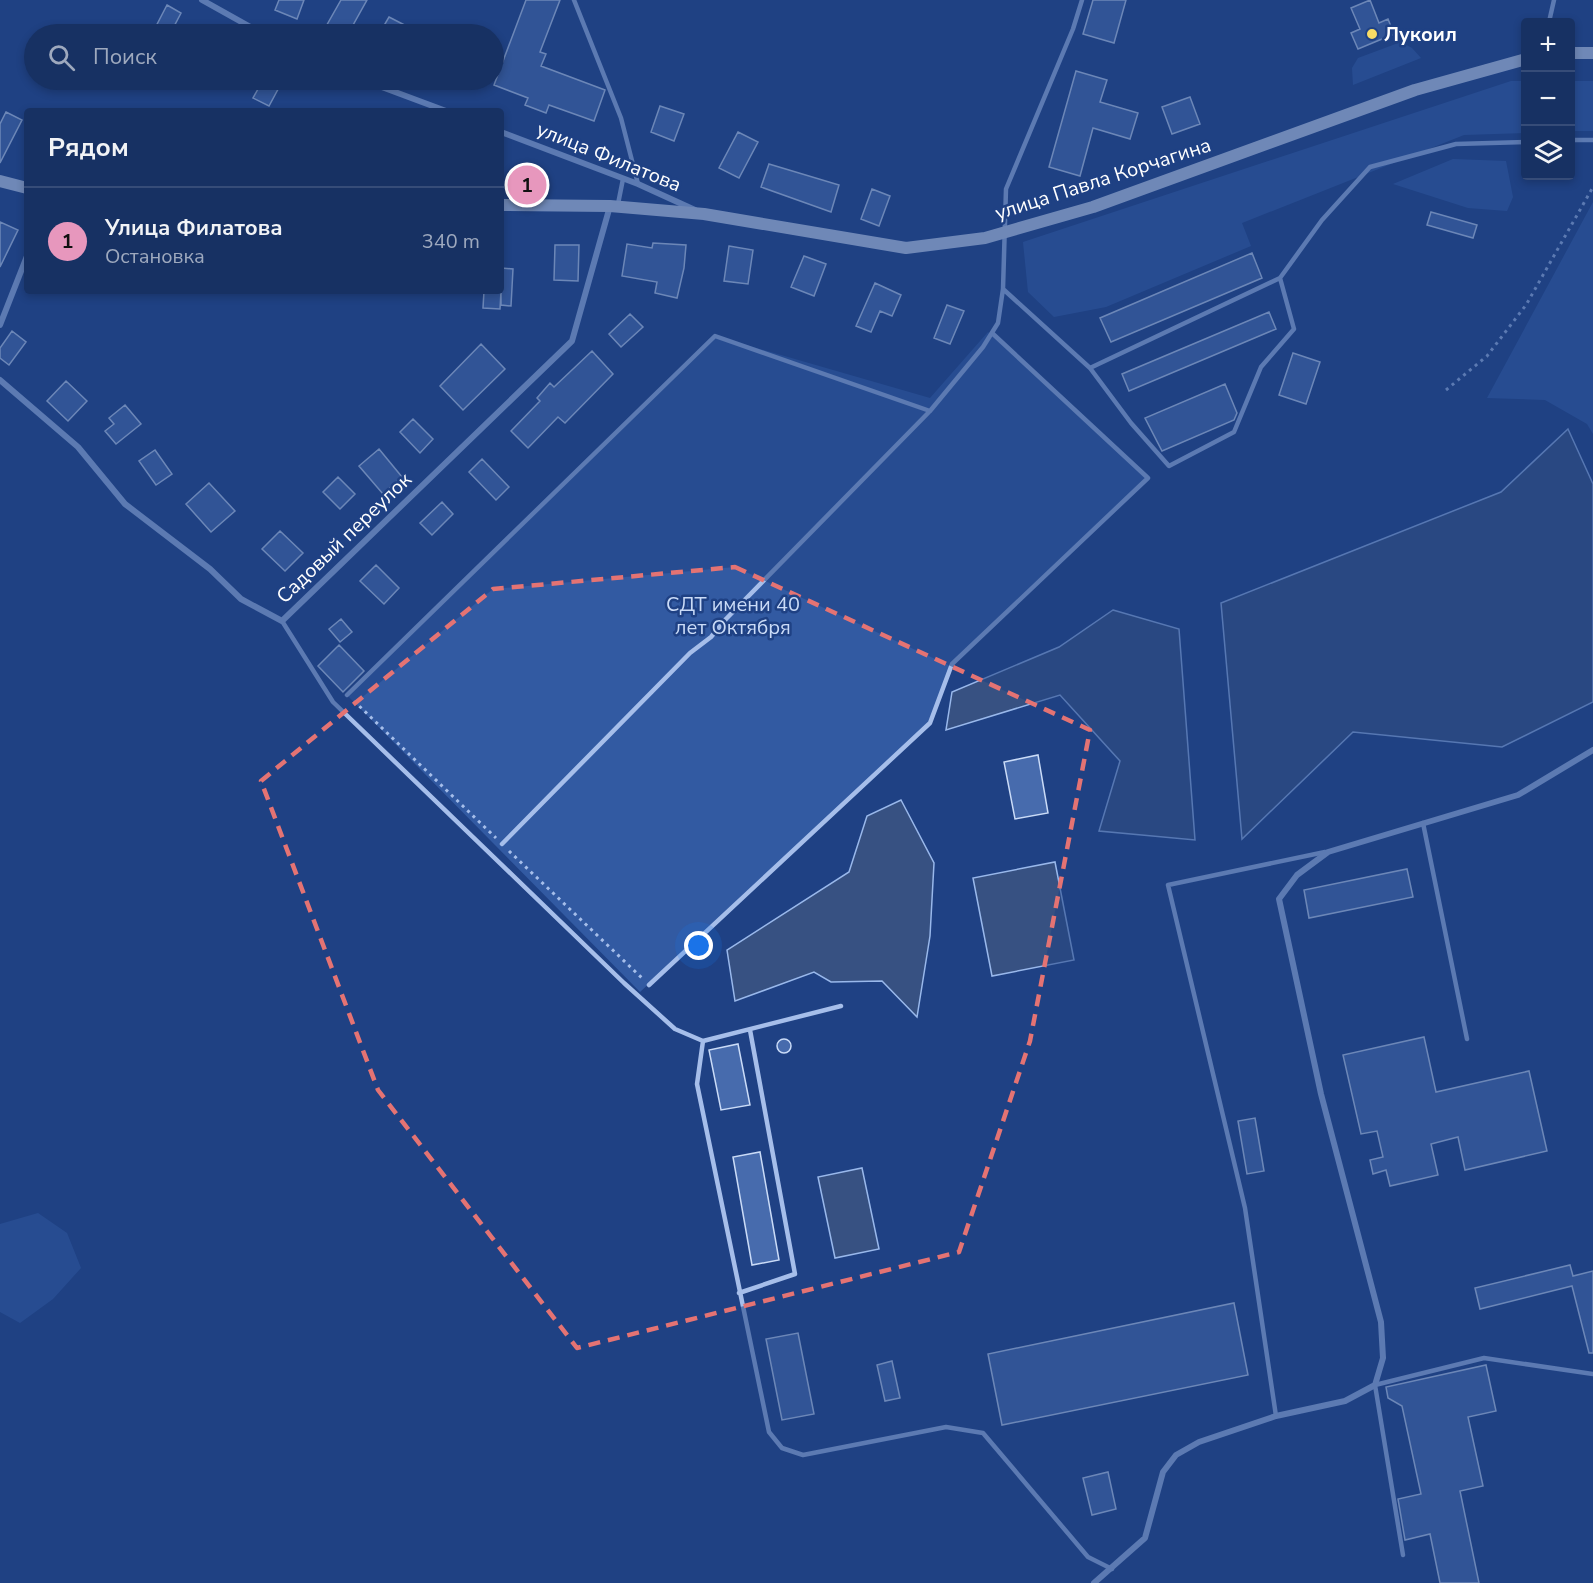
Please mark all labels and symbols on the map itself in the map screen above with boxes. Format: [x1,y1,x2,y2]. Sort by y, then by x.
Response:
place label: Лукоил [1384,21,1457,48]
marker: Лукоил [1365,27,1379,41]
street label: улица Филатова [533,116,685,198]
street label: улица Павла Корчагина [991,131,1215,227]
pin: 1 [508,162,546,207]
street label: Садовый переулок [271,466,418,609]
park label: СДТ имени 40 лет Октября [666,591,800,641]
your location [684,931,713,960]

